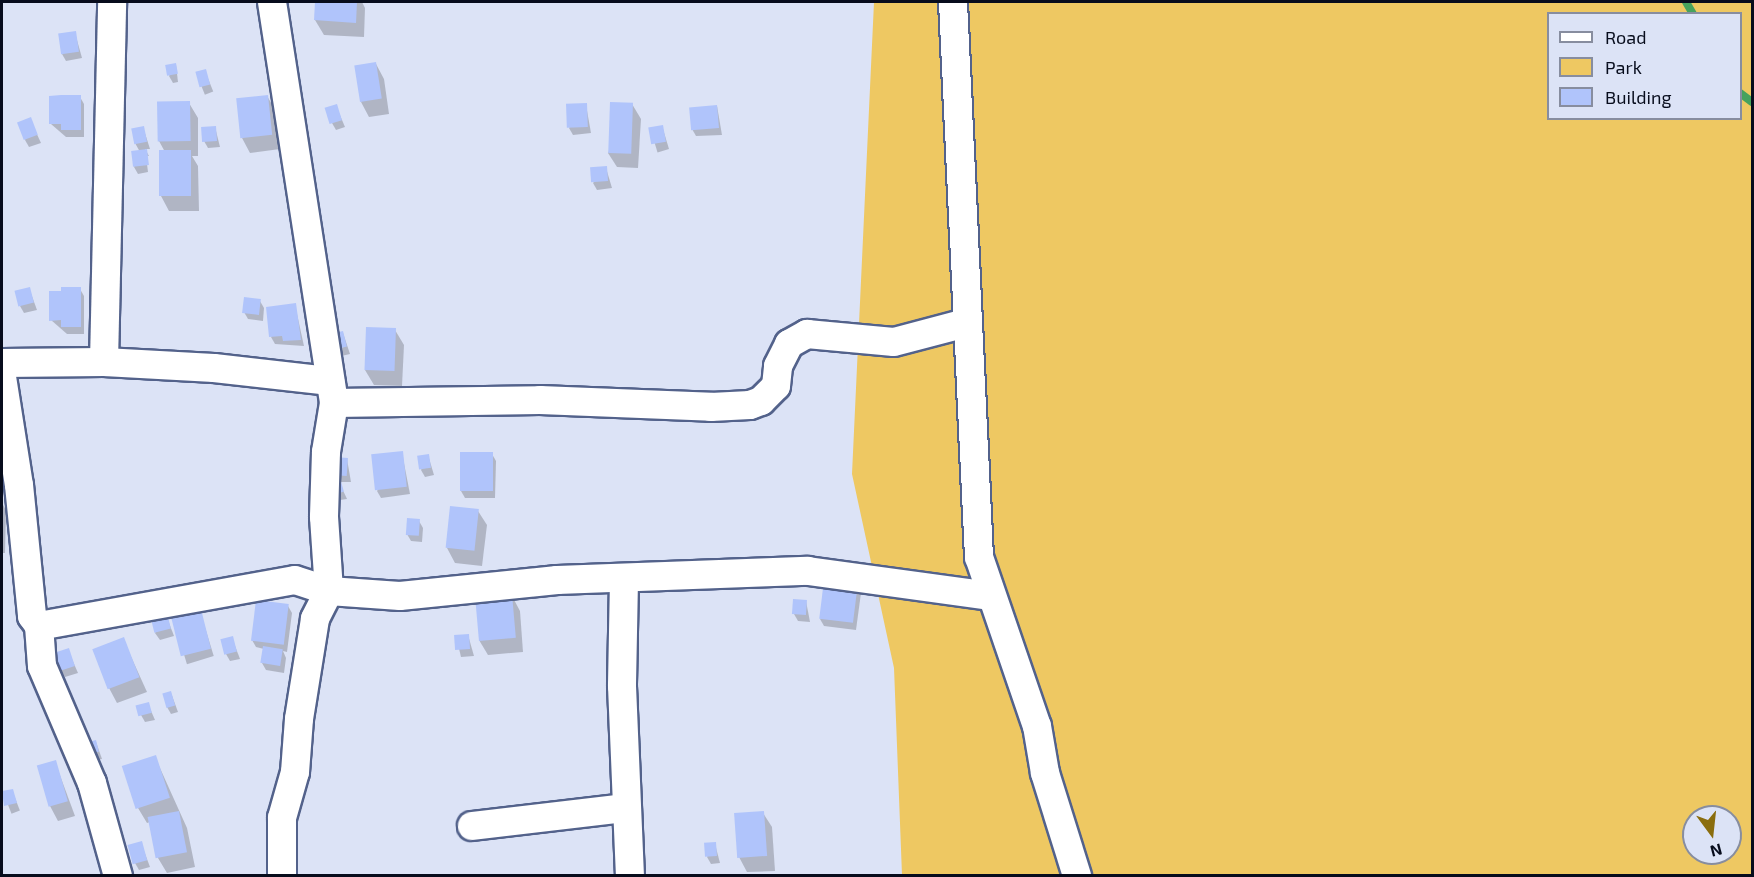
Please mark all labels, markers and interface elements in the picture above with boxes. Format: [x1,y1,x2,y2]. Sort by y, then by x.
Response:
legend [1547,12,1742,120]
text: Road [1605,26,1646,48]
text: Park [1605,56,1642,78]
text: Building [1605,86,1672,108]
north arrow [1682,805,1742,865]
text: N [1708,840,1724,862]

